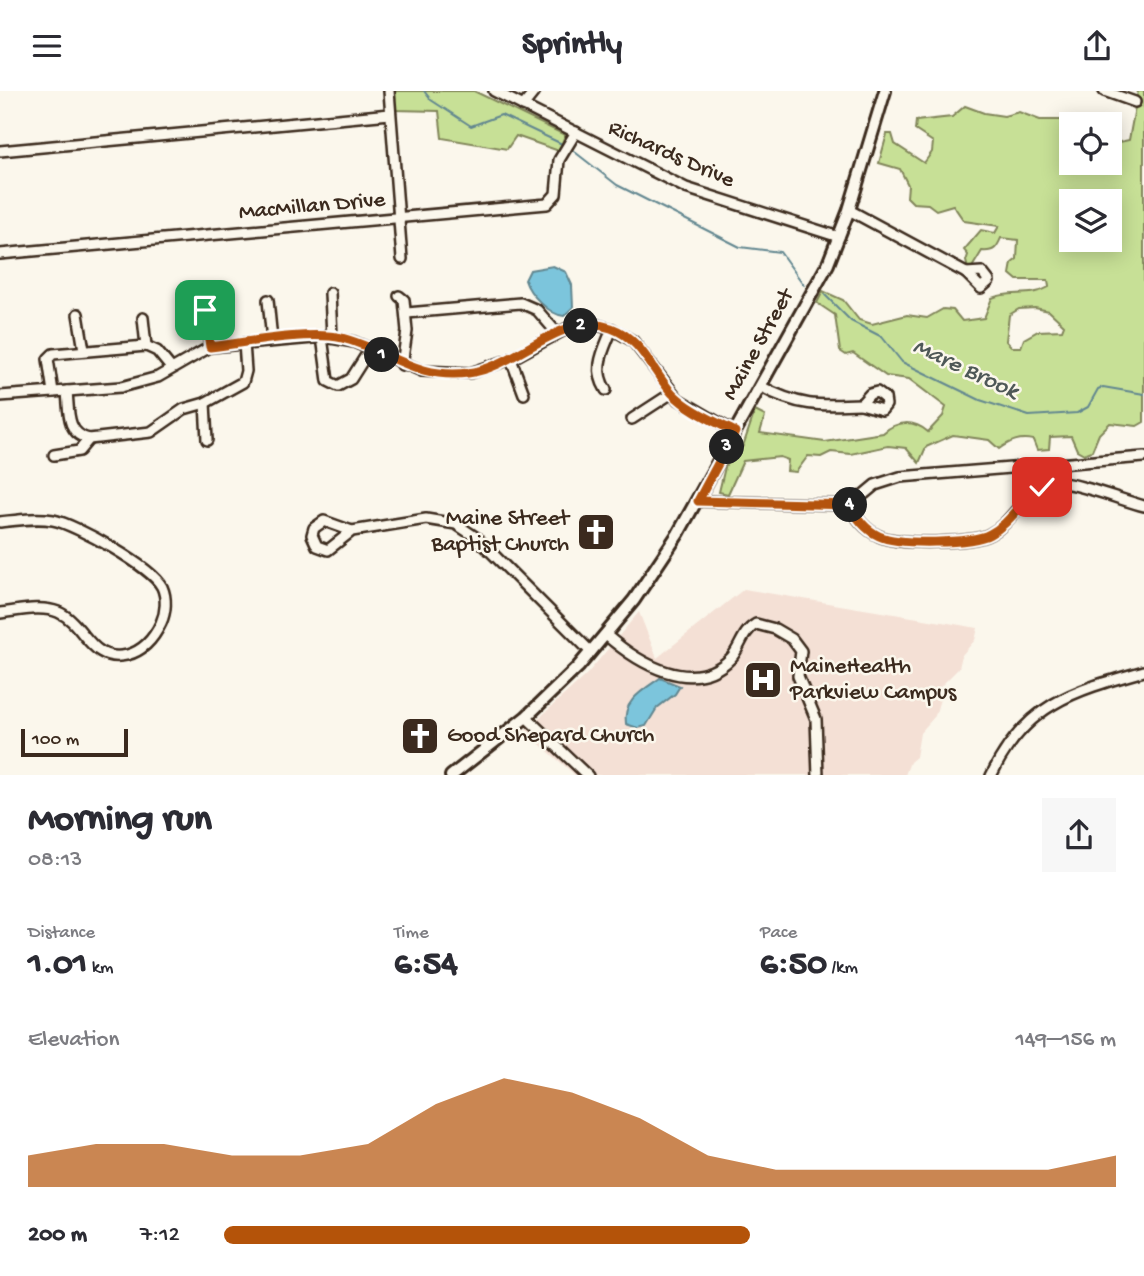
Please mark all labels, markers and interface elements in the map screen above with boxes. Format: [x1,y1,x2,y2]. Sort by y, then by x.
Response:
icon: menu [28,27,66,65]
text: Sprintly [522,27,622,65]
icon: share [1078,27,1116,65]
map controls [1059,112,1122,252]
button: locate [1059,112,1122,175]
street label: Richards Drive [604,115,739,195]
street label: MacMillan Drive [238,187,387,227]
button: layers [1059,189,1122,252]
pin [175,280,235,340]
street label: Maine Street [717,283,801,405]
icon: arrive [186,291,224,329]
pin: 2 [564,309,598,343]
text: 2 [576,314,585,337]
water label: Mare Brook [908,333,1024,408]
pin: 1 [364,337,400,373]
text: 1 [378,343,385,366]
pin: 3 [710,429,744,465]
text: 3 [722,435,731,458]
pin [1012,457,1072,517]
icon: check [1023,468,1061,506]
pin: 4 [832,487,868,523]
text: 4 [845,493,854,516]
place label: Maine Street Baptist Church [431,506,571,559]
church icon: Maine Street Baptist Church [575,511,617,553]
place label: MaineHealth Parkview Campus [789,654,957,707]
hospital icon: MaineHealth Parkview Campus [742,659,784,701]
church icon: Good Shepard Church [399,715,441,757]
place label: Good Shepard Church [447,723,654,750]
scale bar [21,727,128,758]
text: 100 m [32,729,79,752]
button: share [1042,798,1116,872]
text: Morning run [28,799,212,843]
text: 08:13 [28,847,82,874]
text: Distance [28,922,95,945]
text: Time [394,922,429,945]
text: Pace [760,922,797,945]
text: 1.01 [28,945,87,986]
text: 6:54 [394,945,458,986]
text: 6:50 [760,945,827,986]
text: km [87,957,114,980]
text: /km [827,957,858,980]
text: Elevation [28,1027,119,1054]
text: 149–156 m [1015,1027,1116,1054]
text: 200 m [28,1222,87,1249]
text: 7:12 [140,1222,180,1249]

